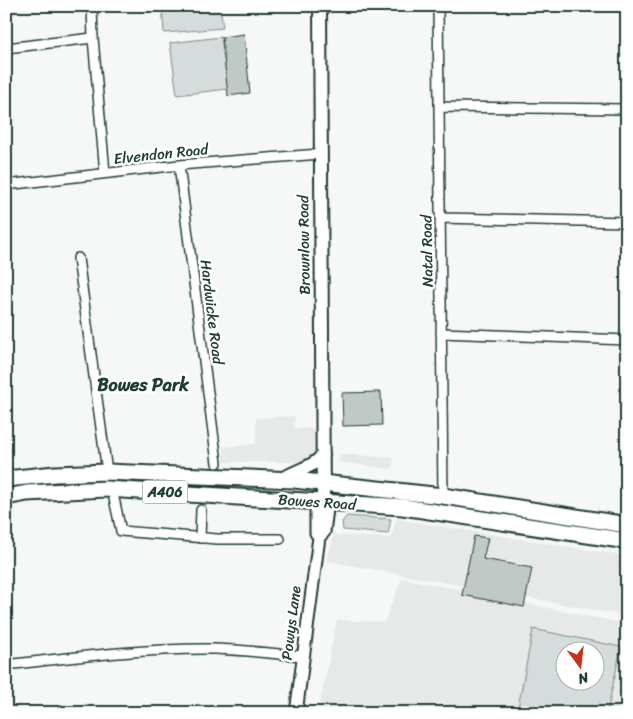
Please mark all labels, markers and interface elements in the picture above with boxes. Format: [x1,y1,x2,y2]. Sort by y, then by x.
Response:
street label: Elvendon Road [112,136,211,172]
street label: Brownlow Road [290,194,318,295]
street label: Natal Road [413,214,441,287]
street label: Hardwicke Road [193,258,231,367]
district label: Bowes Park [97,369,189,401]
road number: A406 [142,481,188,504]
street label: Bowes Road [277,486,358,518]
street label: Powys Lane [274,584,308,662]
north arrow [556,642,606,692]
text: N [575,664,592,691]

